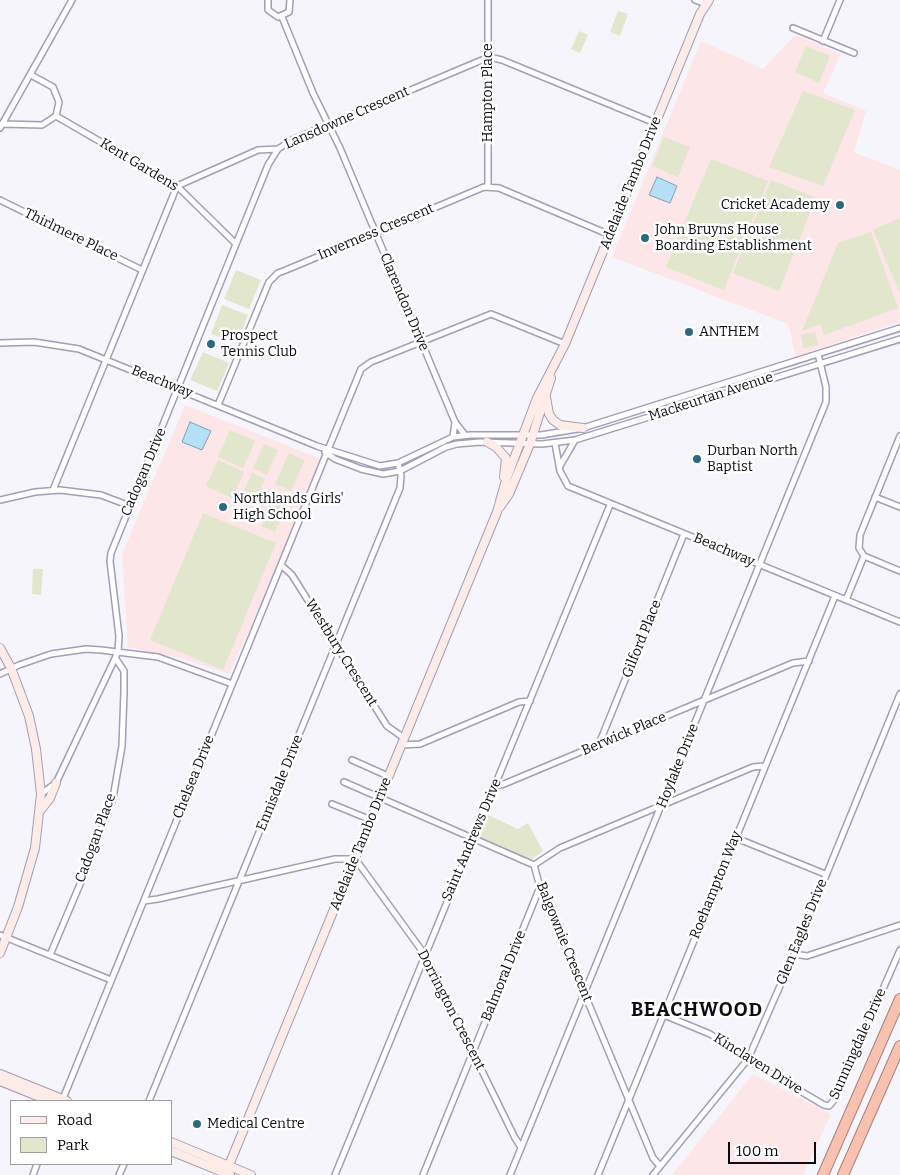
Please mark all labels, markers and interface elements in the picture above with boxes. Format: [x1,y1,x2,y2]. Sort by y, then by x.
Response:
street label: Hampton Place [480,43,496,143]
street label: Lansdowne Crescent [282,83,412,153]
street label: Adelaide Tambo Drive [597,114,665,252]
street label: Kent Gardens [97,135,181,195]
place label: Cricket Academy [721,197,830,213]
marker: Cricket Academy [834,199,846,211]
street label: Inverness Crescent [316,200,436,264]
street label: Thirlmere Place [21,205,121,265]
place label: John Bruyns House Boarding Establishment [655,222,812,254]
marker: John Bruyns House Boarding Establishment [639,232,651,244]
street label: Clarendon Drive [376,250,432,354]
place label: ANTHEM [699,324,759,340]
marker: ANTHEM [683,326,695,338]
place label: Prospect Tennis Club [221,328,297,361]
marker: Prospect Tennis Club [205,338,217,350]
street label: Beachway [129,362,195,402]
street label: Mackeurtan Avenue [646,369,776,425]
street label: Cadogan Drive [118,425,170,519]
place label: Durban North Baptist [707,443,798,476]
marker: Durban North Baptist [691,453,703,465]
place label: Northlands Girls' High School [233,491,344,524]
marker: Northlands Girls' High School [217,501,229,513]
street label: Beachway [691,530,757,570]
street label: Westbury Crescent [301,596,381,710]
street label: Gilford Place [619,598,665,680]
street label: Berwick Place [579,709,669,759]
street label: Hoylake Drive [653,721,703,811]
street label: Chelsea Drive [170,733,218,821]
street label: Ennisdale Drive [253,733,307,833]
street label: Adelaide Tambo Drive [327,775,395,913]
street label: Saint Andrews Drive [439,776,505,904]
street label: Cadogan Place [72,791,120,885]
street label: Roehampton Way [687,829,745,941]
street label: Glen Eagles Drive [773,877,831,987]
street label: Balgownie Crescent [532,880,596,1004]
street label: Balmoral Drive [478,928,530,1024]
street label: Dorrington Crescent [413,947,489,1073]
street label: Sunningdale Drive [826,986,890,1102]
district label: BEACHWOOD [630,1000,764,1022]
street label: Kinclaven Drive [710,1030,806,1098]
legend [10,1100,172,1165]
text: Road [57,1111,92,1129]
place label: Medical Centre [207,1116,305,1132]
marker: Medical Centre [191,1118,203,1130]
scale bar [730,1132,818,1164]
text: Park [57,1136,89,1154]
text: 100 m [736,1142,779,1160]

